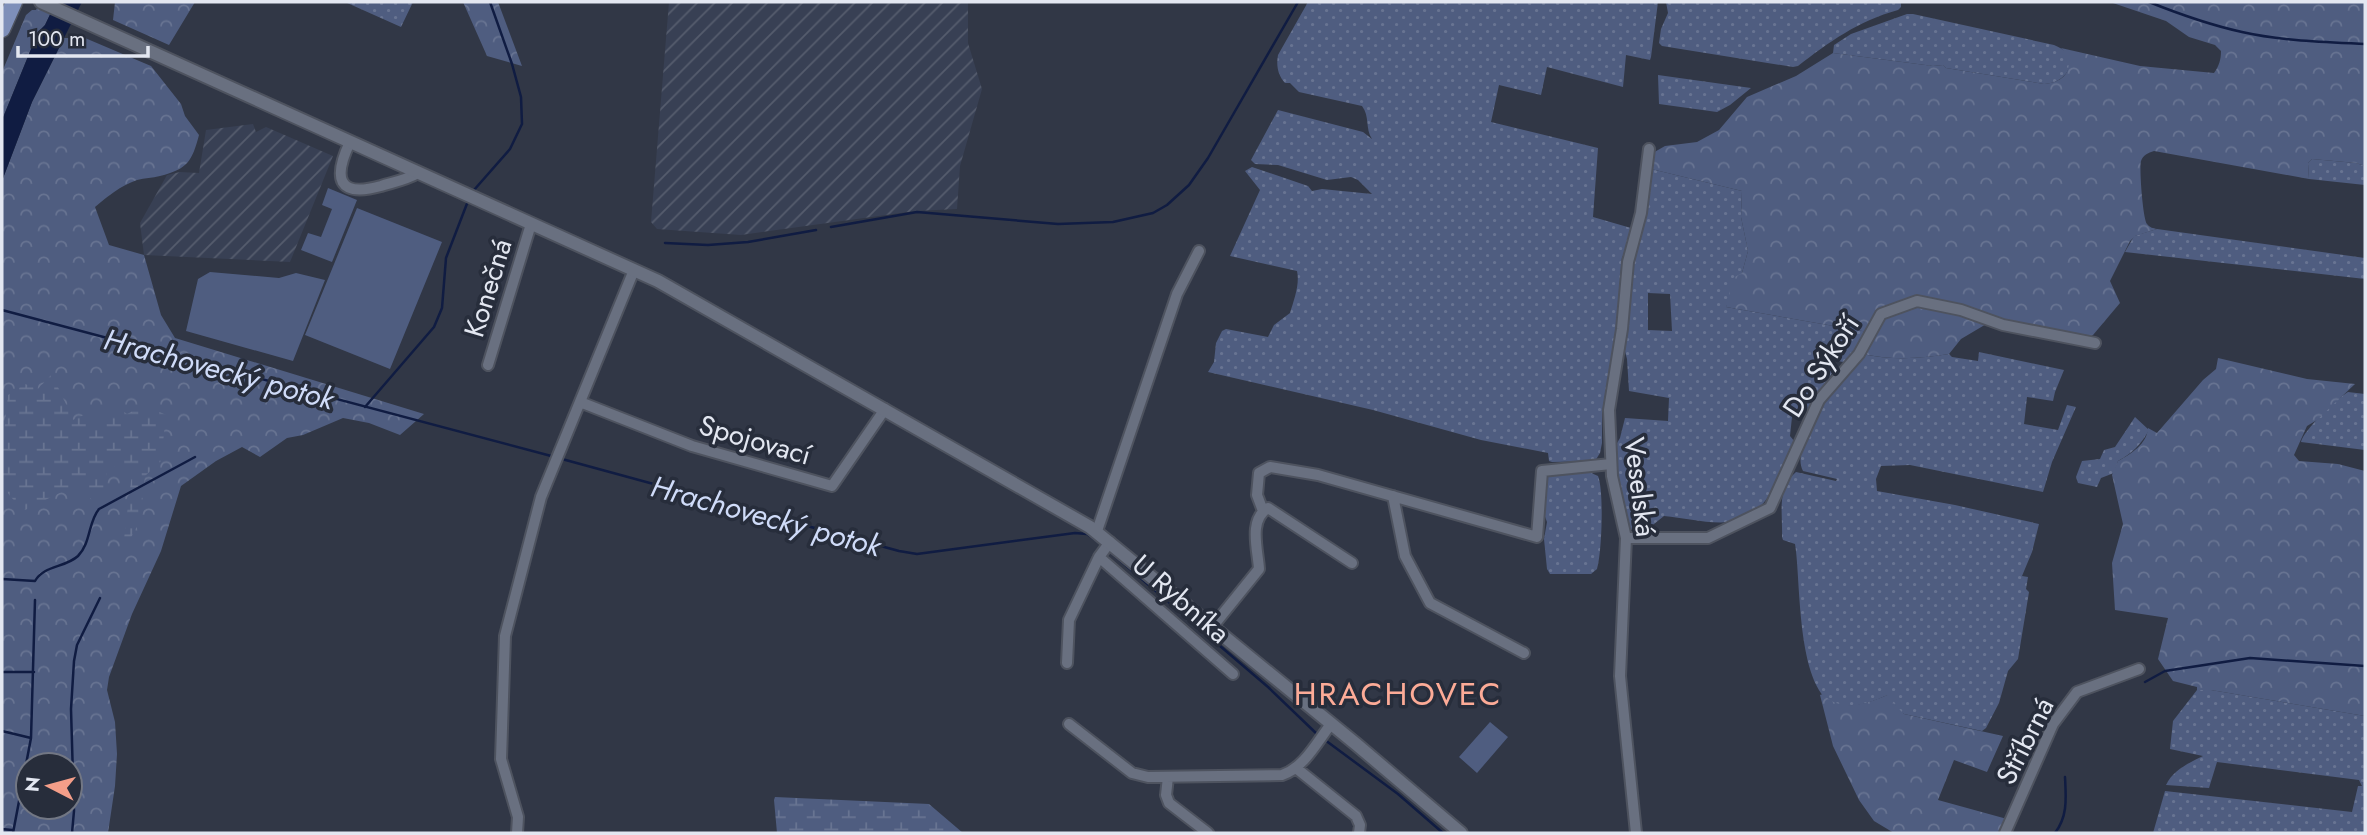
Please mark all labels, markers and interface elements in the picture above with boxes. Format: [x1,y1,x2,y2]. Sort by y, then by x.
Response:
scale bar [18,14,147,58]
text: 100 m [28,24,85,54]
street label: Konečná [454,234,522,342]
street label: Do Sýkoří [1773,305,1870,425]
water label: Hrachovecký potok [99,318,340,421]
street label: Spojovací [694,404,818,476]
street label: Veselská [1614,435,1666,539]
water label: Hrachovecký potok [646,465,887,568]
street label: U Rybníka [1123,545,1239,653]
district label: HRACHOVEC [1294,671,1502,717]
street label: Stříbrná [1986,690,2064,792]
north arrow [14,751,84,821]
text: N [18,775,47,793]

